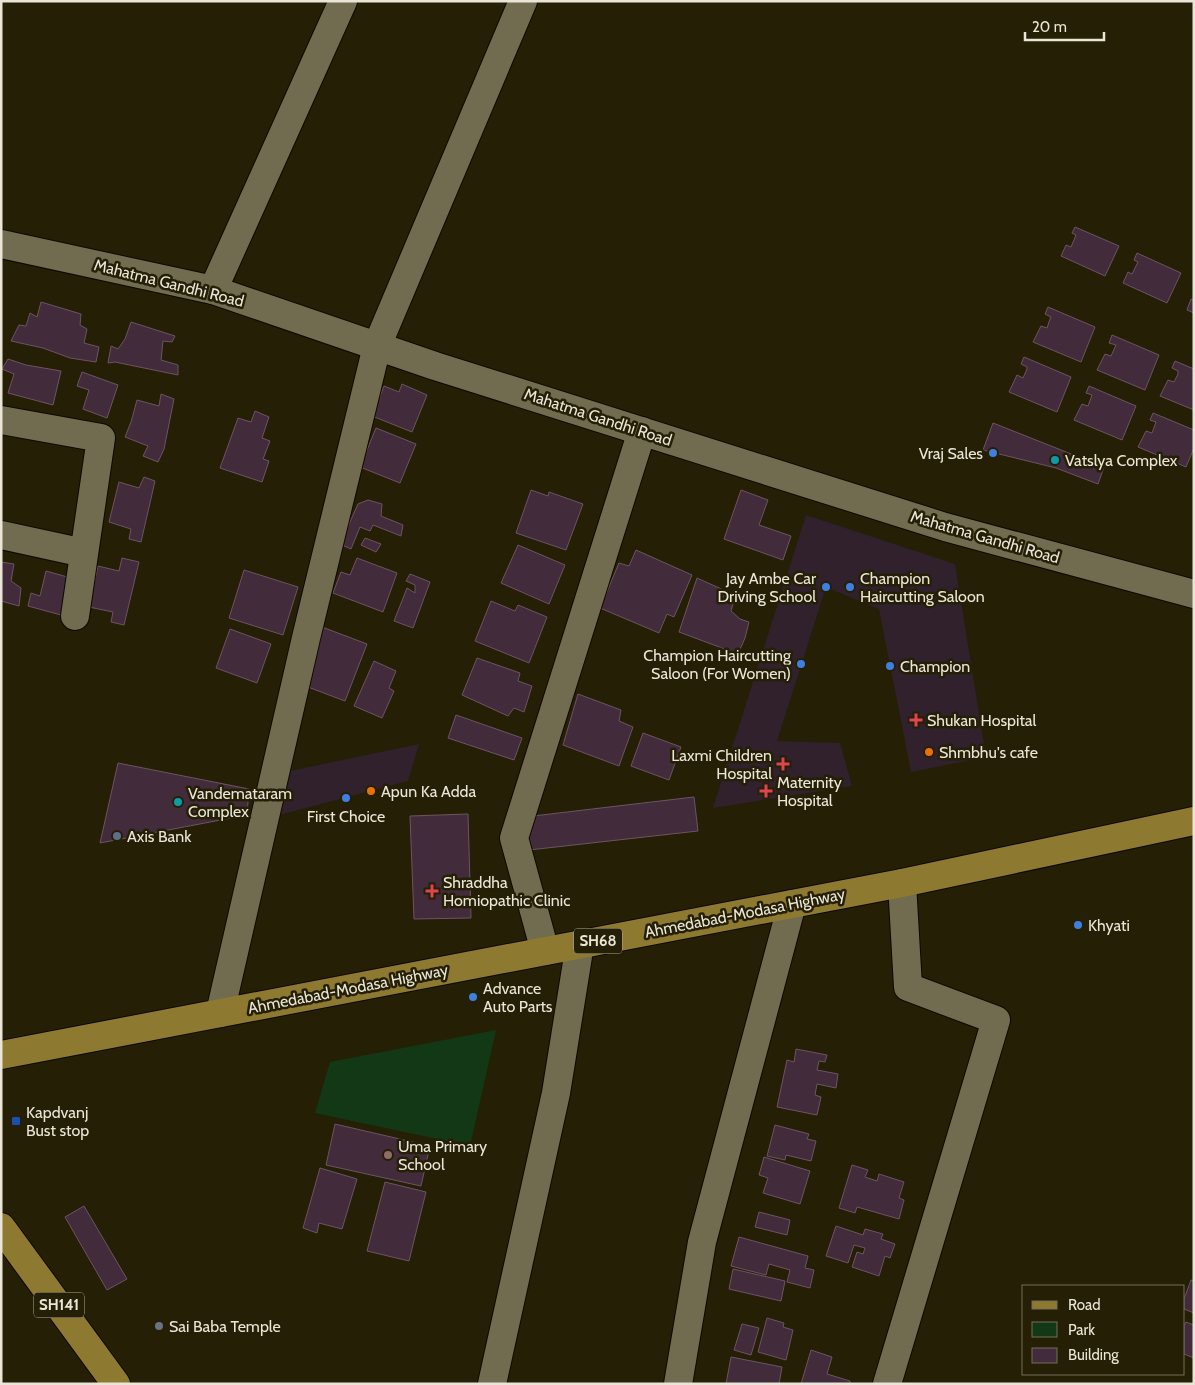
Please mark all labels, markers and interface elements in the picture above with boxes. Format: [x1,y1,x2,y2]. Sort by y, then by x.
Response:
scale bar [1025,10,1104,42]
text: 20 m [1032,18,1067,36]
street label: Mahatma Gandhi Road [92,255,246,311]
street label: Mahatma Gandhi Road [522,384,674,450]
place label: Vraj Sales [919,444,983,463]
marker: Vraj Sales [987,447,999,459]
place label: Vatslya Complex [1065,451,1178,470]
marker: Vatslya Complex [1049,454,1061,466]
street label: Mahatma Gandhi Road [908,507,1062,567]
place label: Jay Ambe Car Driving School [718,569,817,606]
place label: Champion Haircutting Saloon [860,569,985,606]
marker: Jay Ambe Car Driving School [820,581,832,593]
marker: Champion Haircutting Saloon [844,581,856,593]
place label: Champion Haircutting Saloon (For Women) [643,646,792,683]
place label: Champion [900,657,970,676]
marker: Champion Haircutting Saloon (For Women) [795,658,807,670]
marker: Champion [884,660,896,672]
place label: Shukan Hospital [927,711,1036,730]
marker: Shukan Hospital [909,713,923,727]
place label: Shmbhu's cafe [939,743,1038,762]
place label: Laxmi Children Hospital [671,746,772,783]
marker: Shmbhu's cafe [923,746,935,758]
marker: Laxmi Children Hospital [776,757,790,771]
place label: Maternity Hospital [777,773,842,810]
place label: Apun Ka Adda [381,782,476,801]
place label: Vandemataram Complex [188,784,292,821]
marker: Maternity Hospital [759,784,773,798]
marker: Apun Ka Adda [365,785,377,797]
marker: First Choice [340,792,352,804]
marker: Vandemataram Complex [172,796,184,808]
place label: First Choice [307,807,385,826]
place label: Axis Bank [127,827,192,846]
marker: Axis Bank [111,830,123,842]
place label: Shraddha Homiopathic Clinic [443,873,570,910]
marker: Shraddha Homiopathic Clinic [425,884,439,898]
street label: Ahmedabad-Modasa Highway [643,884,847,942]
place label: Khyati [1088,916,1130,935]
marker: Khyati [1072,919,1084,931]
road number: SH68 [574,928,622,954]
street label: Ahmedabad-Modasa Highway [246,960,450,1018]
place label: Advance Auto Parts [483,979,553,1016]
marker: Advance Auto Parts [467,991,479,1003]
place label: Kapdvanj Bust stop [26,1103,89,1140]
marker: Kapdvanj Bust stop [10,1115,22,1127]
place label: Uma Primary School [398,1137,487,1174]
marker: Uma Primary School [382,1149,394,1161]
legend [1022,1285,1185,1375]
road number: SH141 [34,1292,84,1318]
text: Road [1068,1296,1101,1314]
place label: Sai Baba Temple [169,1317,281,1336]
marker: Sai Baba Temple [153,1320,165,1332]
text: Park [1068,1321,1095,1339]
text: Building [1068,1346,1119,1364]

